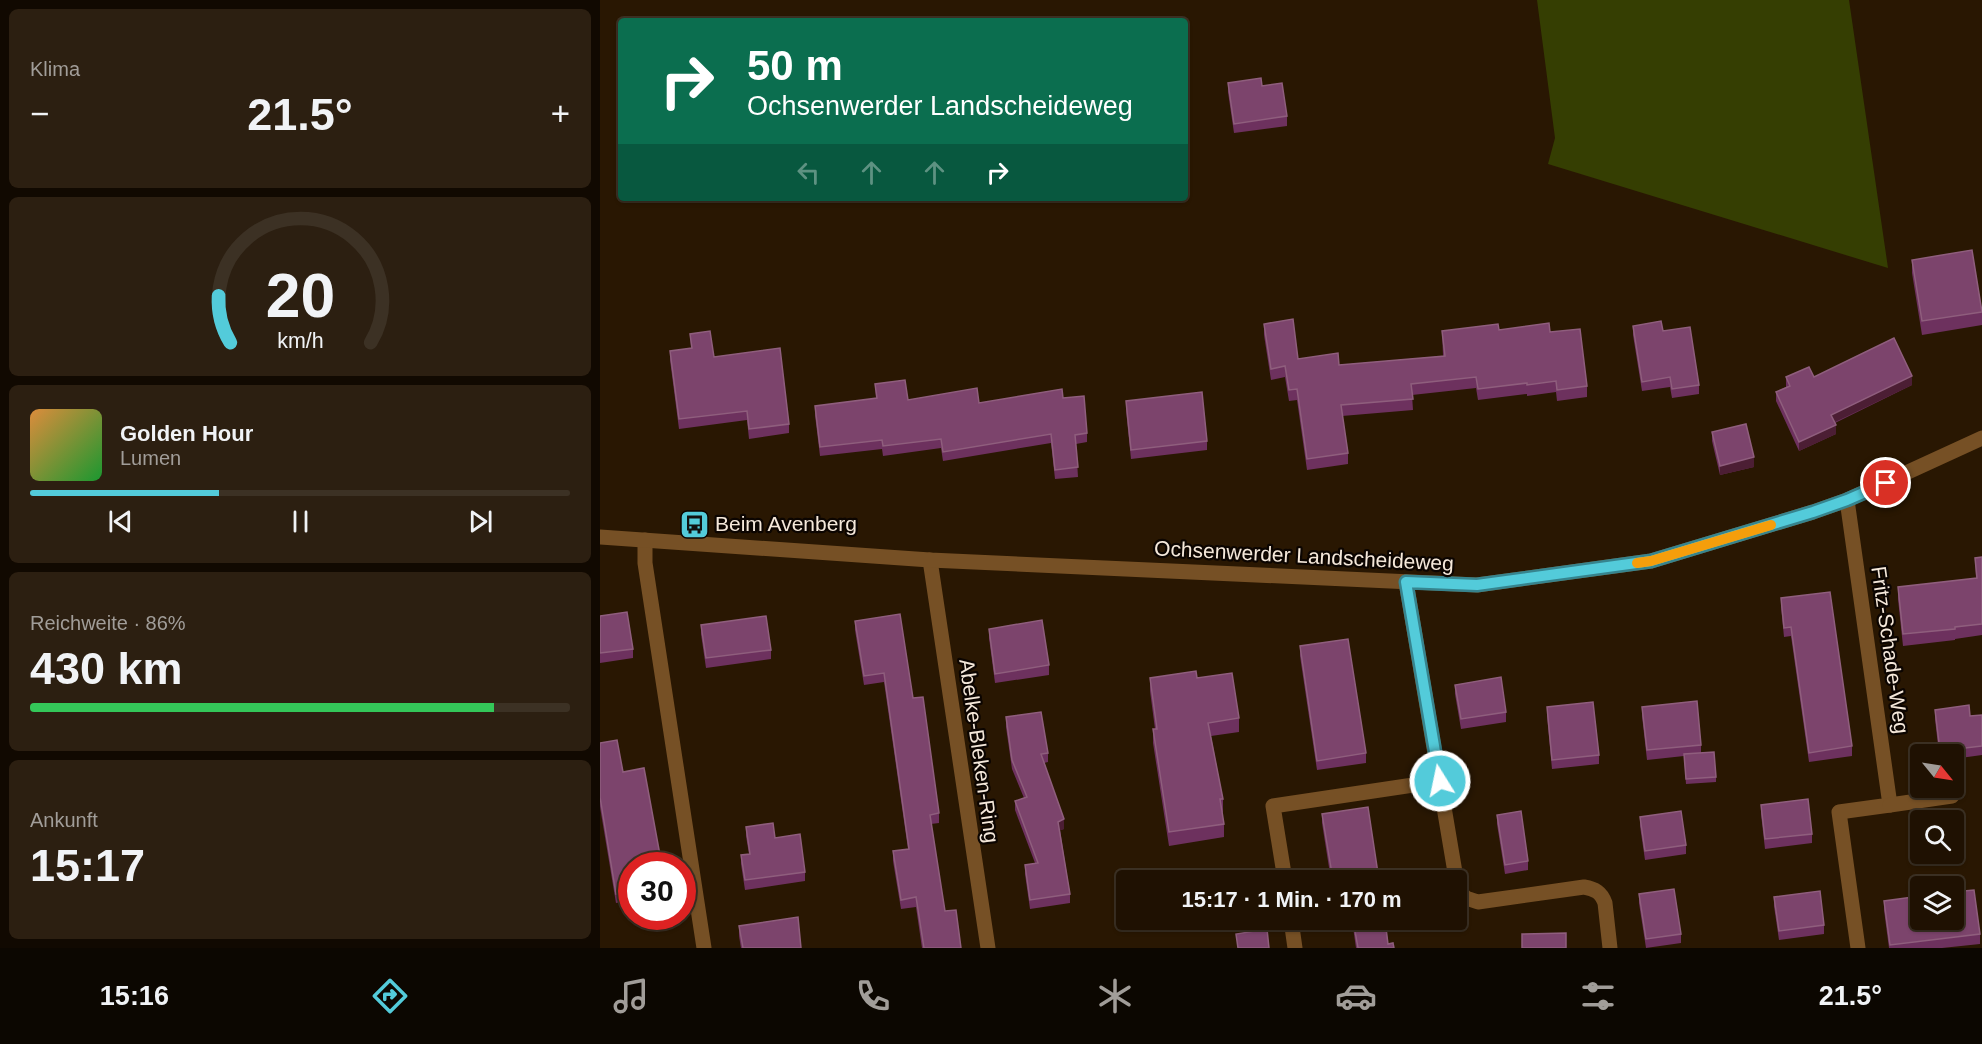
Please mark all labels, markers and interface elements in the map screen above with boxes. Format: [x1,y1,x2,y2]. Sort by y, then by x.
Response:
icon: right [648,42,726,120]
text: 50 m [747,42,843,89]
text: Klima [30,58,80,80]
text: 21.5° [247,89,353,140]
text: Ochsenwerder Landscheideweg [747,91,1133,121]
text: − [30,95,49,132]
text: + [551,95,570,132]
icon: left [792,156,825,189]
icon: ahead [855,156,888,189]
icon: ahead [918,156,951,189]
icon: right [981,156,1014,189]
text: 20 [265,261,335,330]
text: km/h [277,330,323,354]
text: Golden Hour [120,421,253,446]
text: Lumen [120,447,181,469]
pin [1860,457,1911,508]
icon: arrive [1869,466,1902,499]
icon: previous [104,505,137,538]
icon: pause [284,505,317,538]
icon: next [464,505,497,538]
bus stop icon: Beim Avenberg [678,508,710,540]
place label: Beim Avenberg [715,512,857,535]
street label: Ochsenwerder Landscheideweg [1154,536,1454,575]
street label: Fritz-Schade-Weg [1867,565,1914,735]
text: Reichweite · 86% [30,612,186,634]
text: 430 km [30,643,183,694]
street label: Abelke-Bleken-Ring [955,657,1004,844]
north arrow [1910,744,1964,798]
map controls [1910,744,1964,930]
position arrow [1408,749,1472,813]
text: Ankunft [30,809,98,831]
button: search [1910,810,1964,864]
text: 15:17 [30,840,145,891]
speed limit sign: 30 [618,852,696,930]
button: layers [1910,876,1964,930]
text: 15:17 · 1 Min. · 170 m [1181,887,1402,912]
icon: directions [369,975,411,1017]
icon: music [610,975,652,1017]
icon: phone [852,975,894,1017]
icon: climate [1094,975,1136,1017]
icon: car [1335,975,1377,1017]
icon: filters [1577,975,1619,1017]
text: 15:16 [100,981,169,1011]
text: 21.5° [1819,981,1882,1011]

